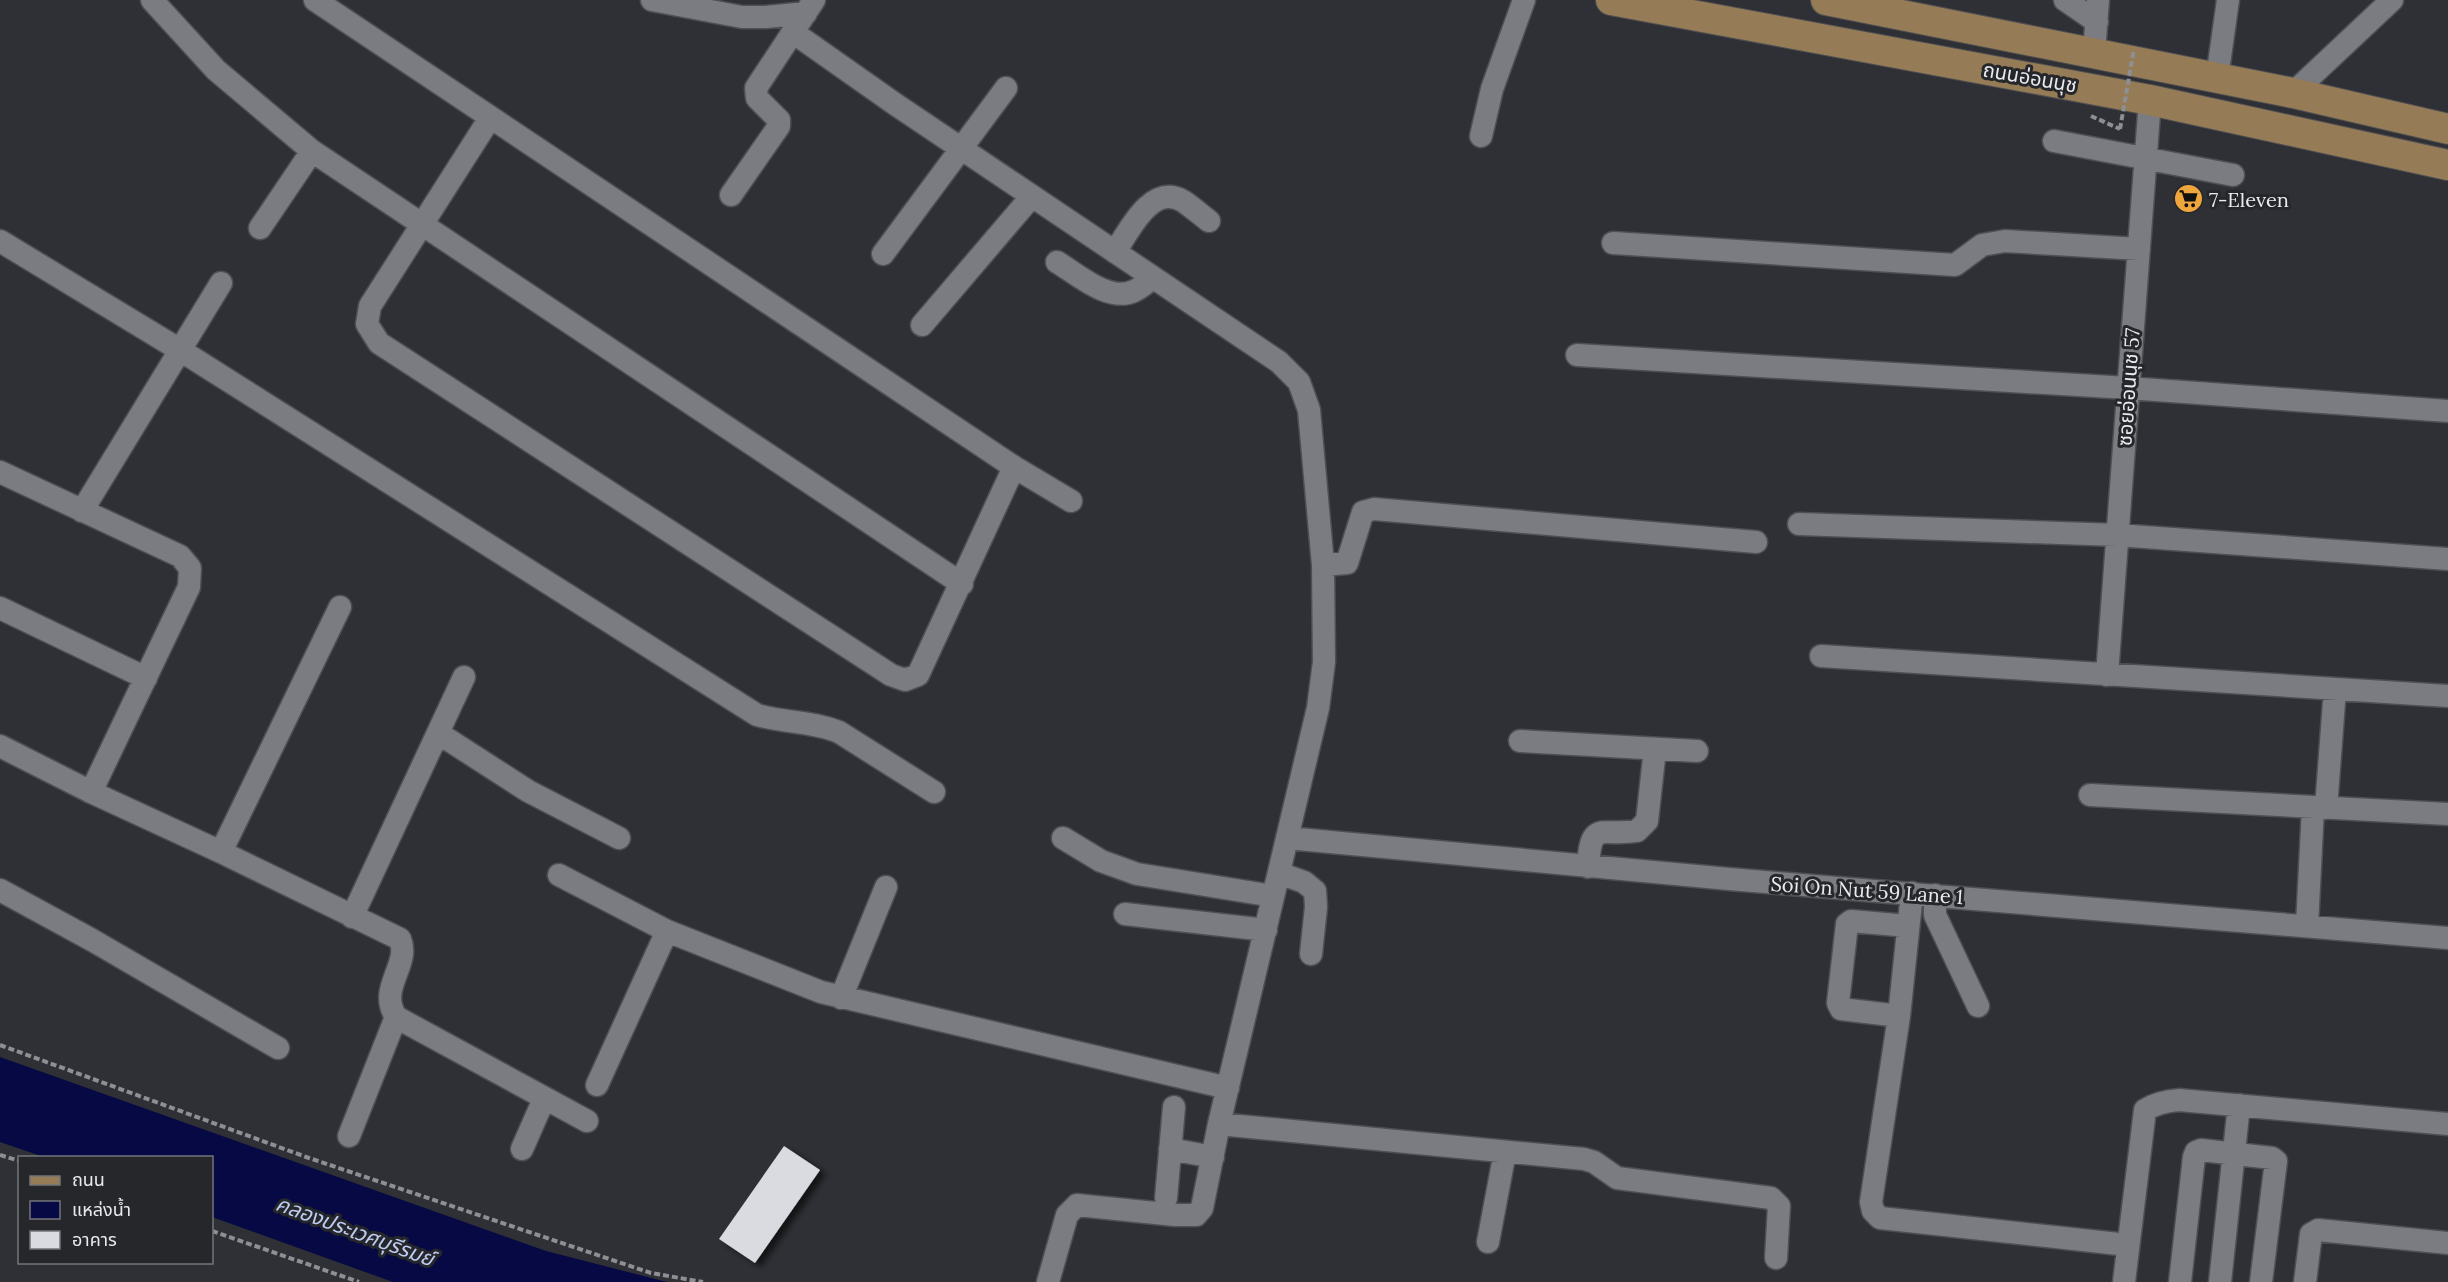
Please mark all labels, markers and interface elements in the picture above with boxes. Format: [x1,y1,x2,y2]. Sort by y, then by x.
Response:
street label: ถนนอ่อนนุช [1981,56,2079,98]
supermarket icon: 7-Eleven [2172,183,2204,215]
place label: 7-Eleven [2209,187,2289,212]
street label: ซอยอ่อนนุช 57 [2111,327,2145,447]
street label: Soi On Nut 59 Lane 1 [1770,871,1964,909]
legend [18,1156,213,1264]
text: ถนน [72,1168,105,1191]
water label: คลองประเวศบุรีรมย์ [272,1190,442,1274]
text: แหล่งน้ำ [72,1197,131,1221]
text: อาคาร [72,1228,117,1251]

